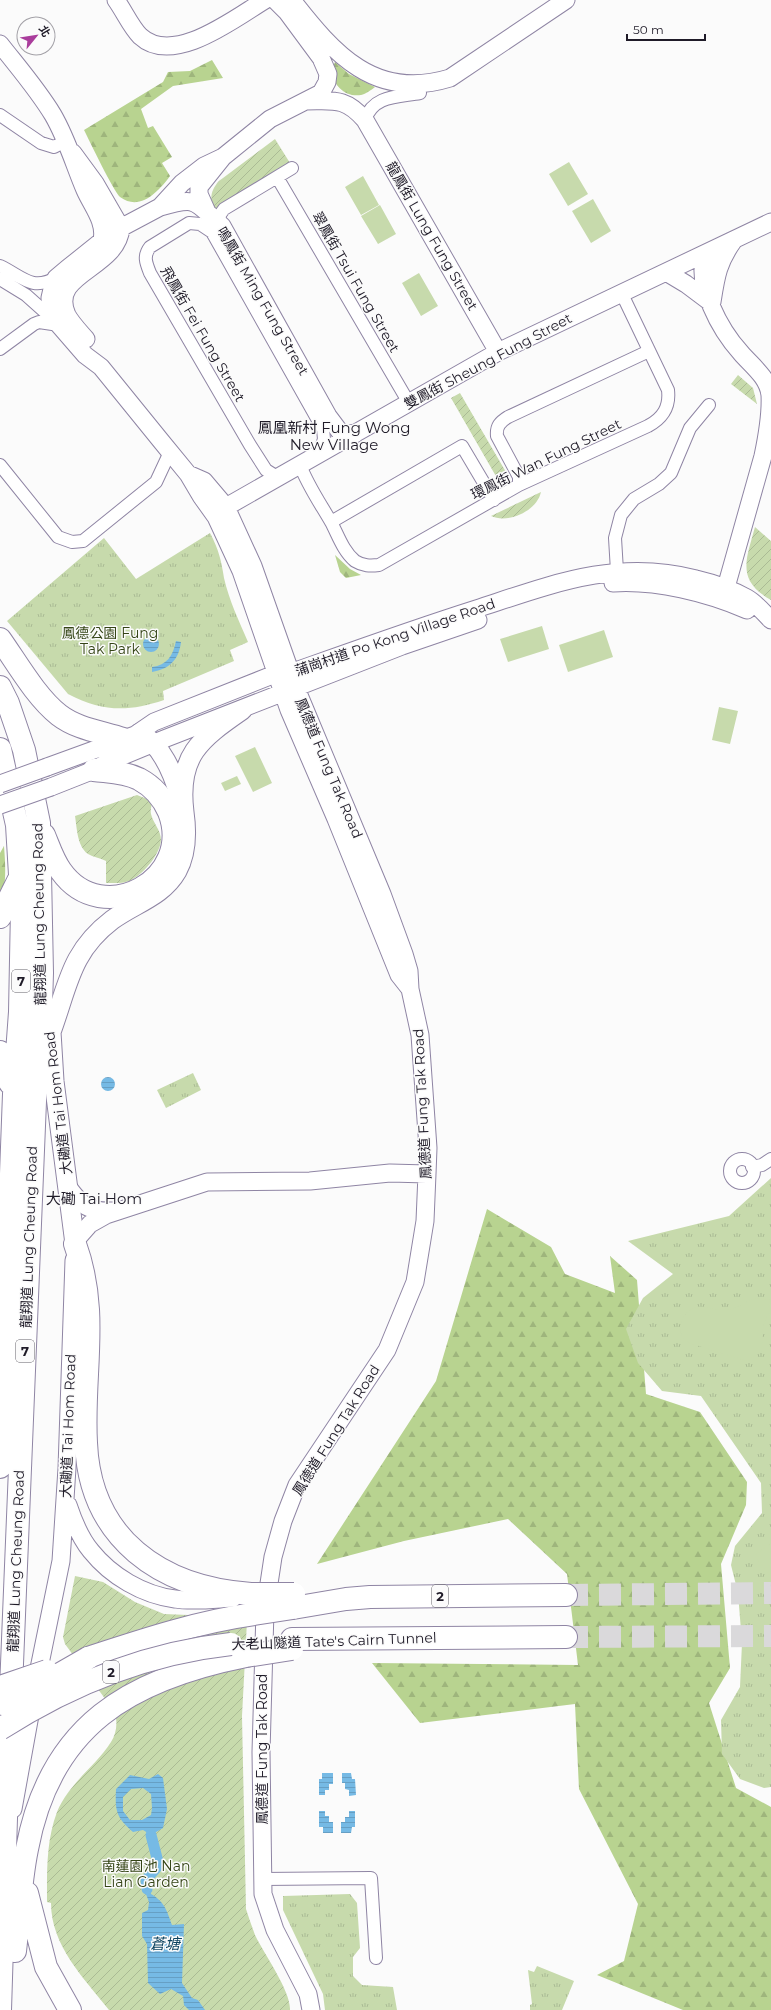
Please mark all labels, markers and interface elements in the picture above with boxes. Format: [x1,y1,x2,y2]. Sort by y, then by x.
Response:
north arrow [16,16,56,56]
scale bar [627,16,705,42]
text: 50 m [633,22,664,37]
text: 北 [36,23,53,39]
street label: 龍鳳街 Lung Fung Street [382,158,482,314]
street label: 翠鳳街 Tsui Fung Street [308,208,404,356]
street label: 鳴鳳街 Ming Fung Street [213,223,313,379]
street label: 飛鳳街 Fei Fung Street [157,263,249,405]
street label: 雙鳳街 Sheung Fung Street [401,309,575,413]
street label: 環鳳街 Wan Fung Street [468,415,624,503]
district label: 鳳凰新村 Fung Wong New Village [257,418,411,454]
street label: 蒲崗村道 Po Kong Village Road [293,594,497,680]
park label: 鳳德公園 Fung Tak Park [62,624,158,658]
street label: 鳳德道 Fung Tak Road [291,695,367,841]
street label: 龍翔道 Lung Cheung Road [28,823,50,1005]
road number: 7 [12,970,30,992]
street label: 鳳德道 Fung Tak Road [409,1028,435,1180]
street label: 大磡道 Tai Hom Road [40,1030,76,1176]
street label: 龍翔道 Lung Cheung Road [17,1145,41,1329]
district label: 大磡 Tai Hom [46,1189,142,1208]
road number: 7 [16,1340,34,1362]
street label: 大磡道 Tai Hom Road [56,1354,80,1498]
street label: 鳳德道 Fung Tak Road [288,1361,384,1499]
street label: 龍翔道 Lung Cheung Road [4,1469,28,1653]
road number: 2 [432,1585,448,1607]
street label: 大老山隧道 Tate's Cairn Tunnel [231,1628,437,1654]
road number: 2 [103,1661,119,1683]
street label: 鳳德道 Fung Tak Road [253,1674,271,1824]
park label: 南蓮園池 Nan Lian Garden [102,1857,190,1891]
water label: 蒼塘 [150,1934,183,1953]

